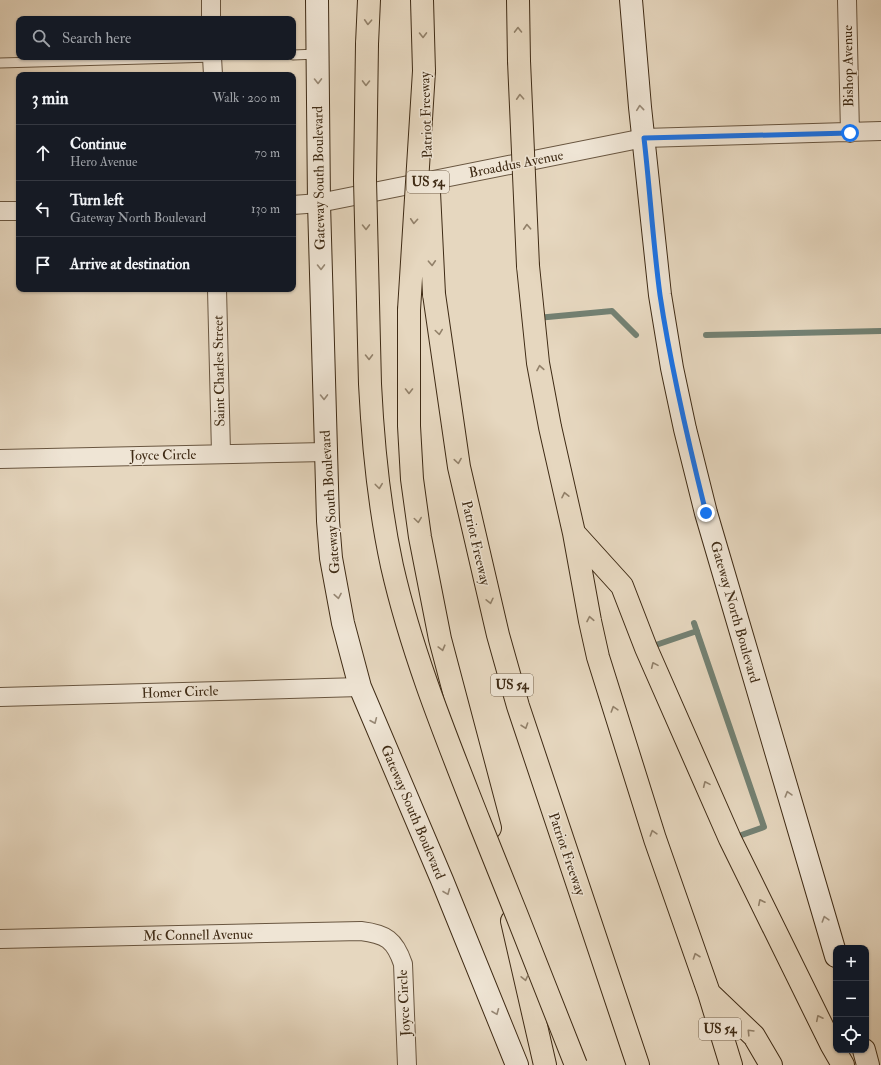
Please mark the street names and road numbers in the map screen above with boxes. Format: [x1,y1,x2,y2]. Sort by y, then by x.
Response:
street label: Bishop Avenue [839,25,858,107]
street label: Patriot Freeway [416,70,437,159]
street label: Gateway South Boulevard [309,106,330,250]
street label: Broaddus Avenue [467,146,565,182]
road number: US 54 [407,171,449,193]
street label: Saint Charles Street [210,315,228,427]
street label: Gateway South Boulevard [316,429,345,574]
street label: Joyce Circle [129,446,197,465]
street label: Patriot Freeway [457,499,494,588]
street label: Gateway North Boulevard [706,539,763,685]
road number: US 54 [491,674,533,696]
street label: Homer Circle [141,682,219,702]
street label: Gateway South Boulevard [376,742,449,882]
street label: Patriot Freeway [544,810,589,899]
street label: Mc Connell Avenue [143,926,253,944]
street label: Joyce Circle [394,969,415,1038]
road number: US 54 [699,1018,741,1040]

